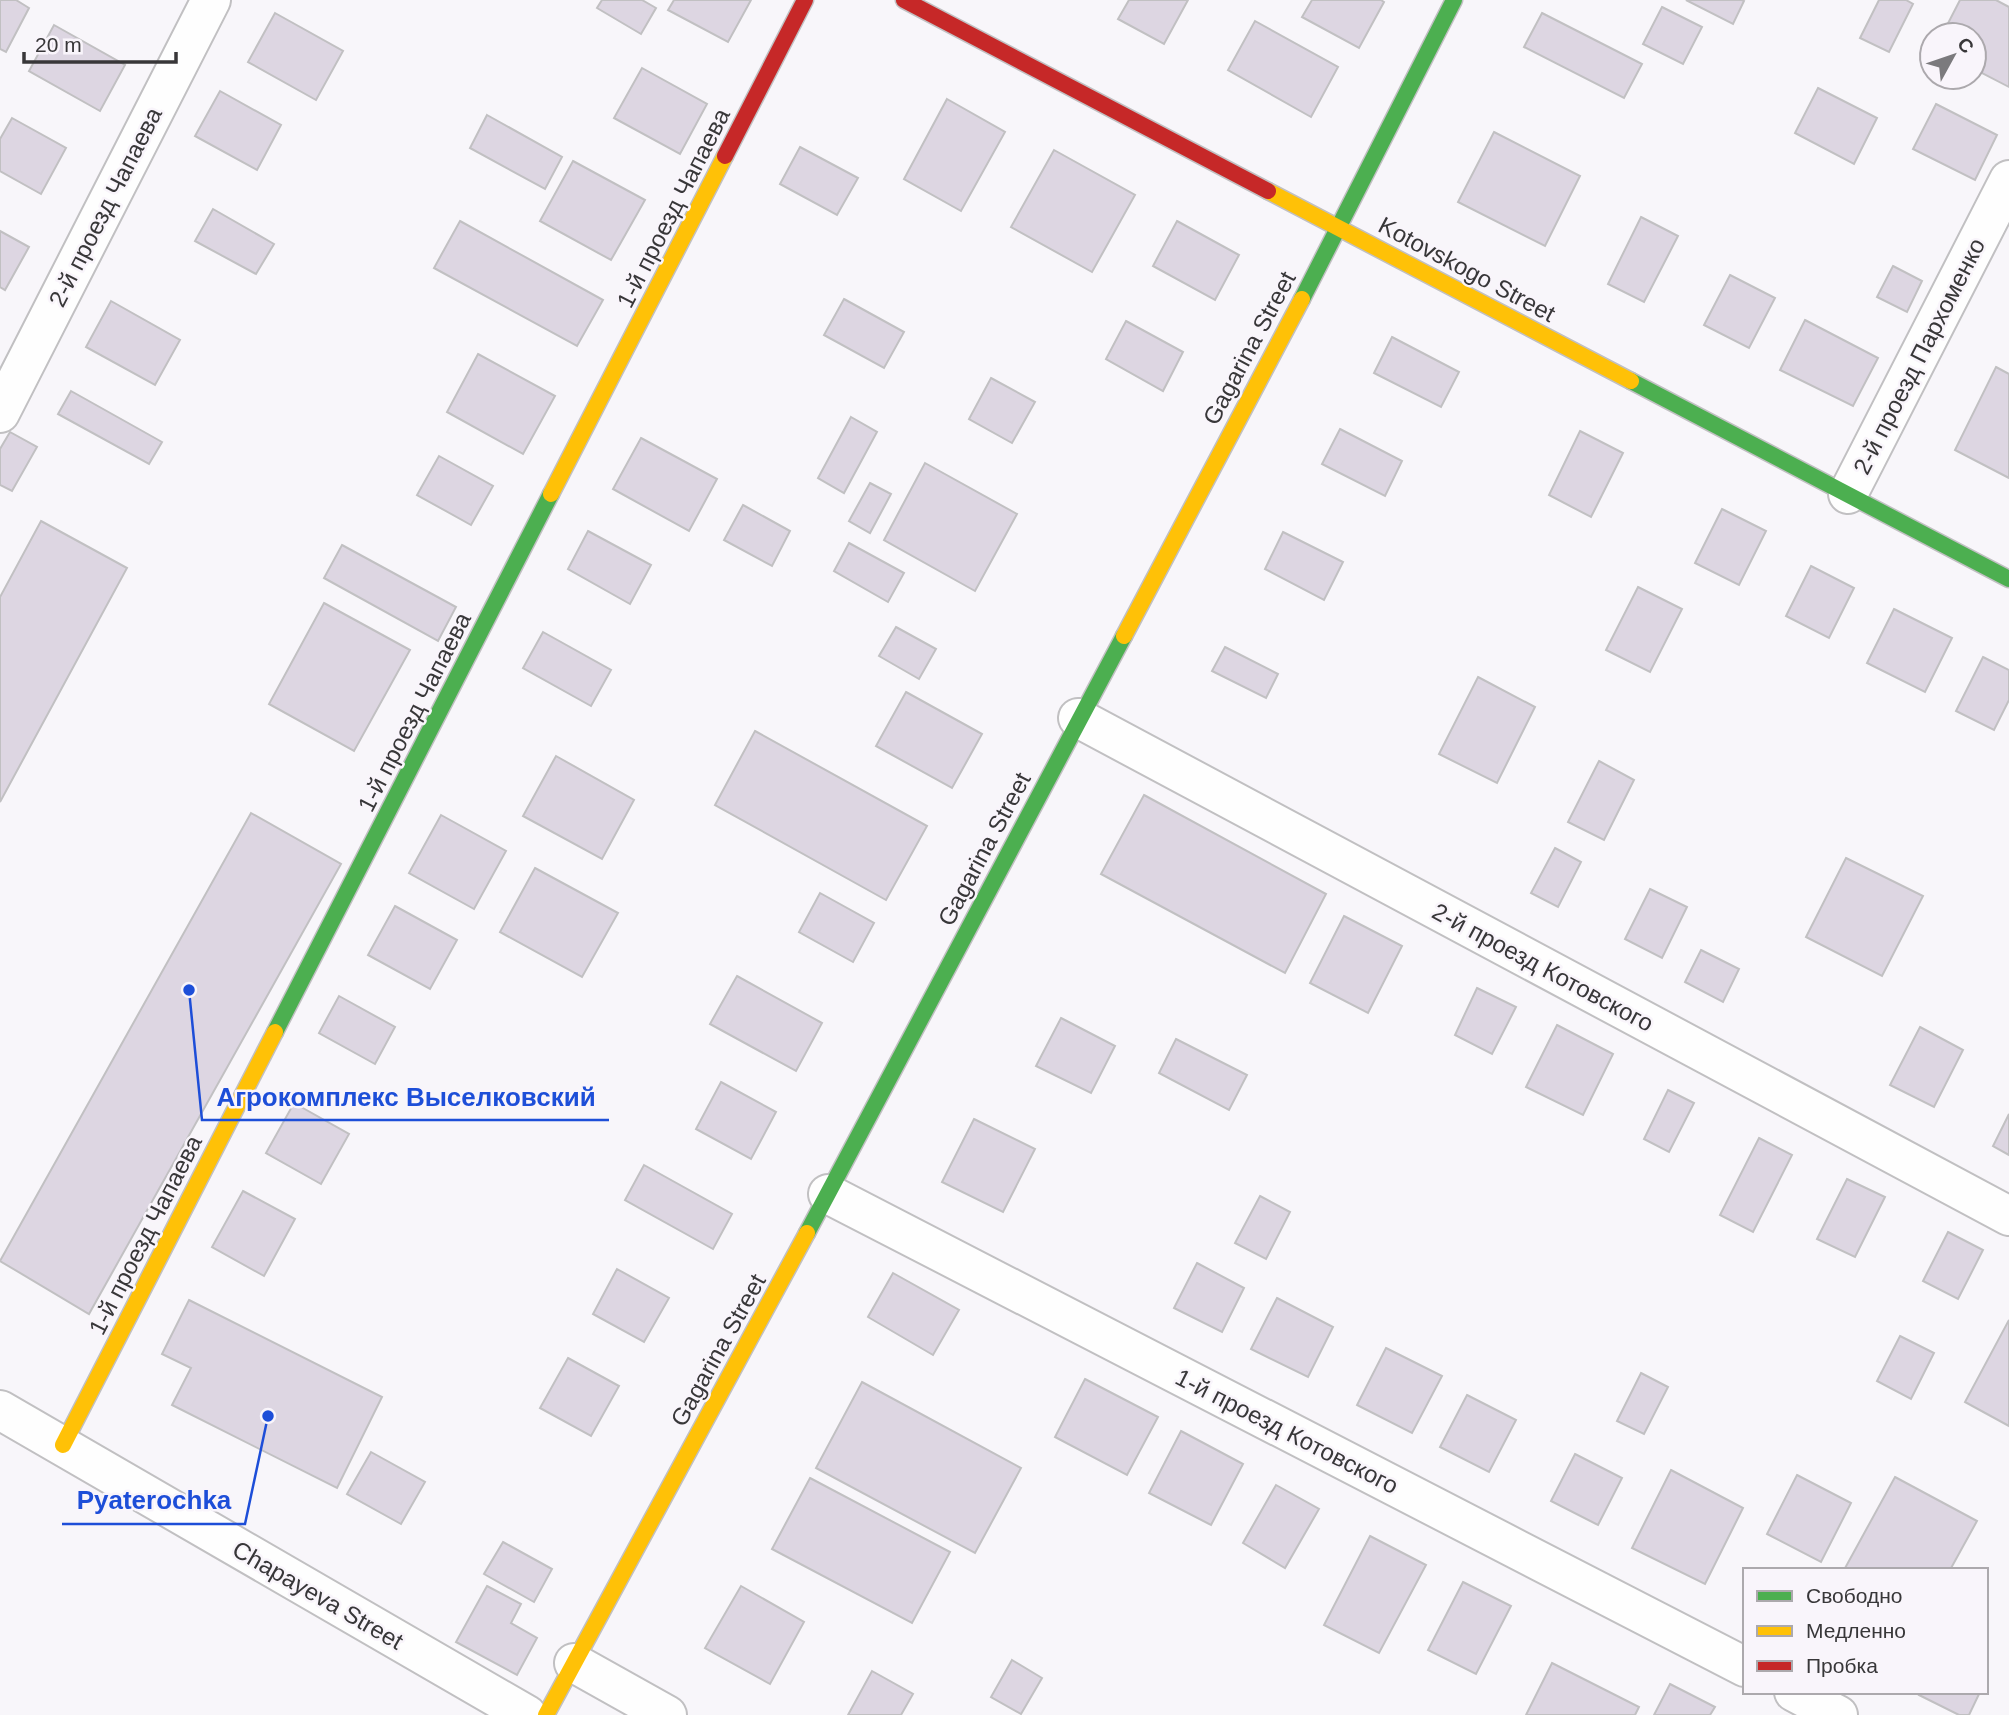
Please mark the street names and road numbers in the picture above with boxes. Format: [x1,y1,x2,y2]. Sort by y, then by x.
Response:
street label: 2-й проезд Чапаева [43,102,167,311]
street label: 1-й проезд Чапаева [611,103,735,312]
street label: Kotovskogo Street [1374,211,1560,327]
street label: 2-й проезд Пархоменко [1848,234,1990,478]
street label: Gagarina Street [1197,267,1301,429]
street label: 1-й проезд Чапаева [352,607,476,816]
street label: Gagarina Street [932,768,1036,930]
street label: 2-й проезд Котовского [1428,897,1658,1037]
street label: 1-й проезд Чапаева [83,1130,207,1339]
street label: Gagarina Street [665,1269,771,1431]
street label: 1-й проезд Котовского [1171,1363,1403,1499]
street label: Chapayeva Street [228,1535,408,1655]

